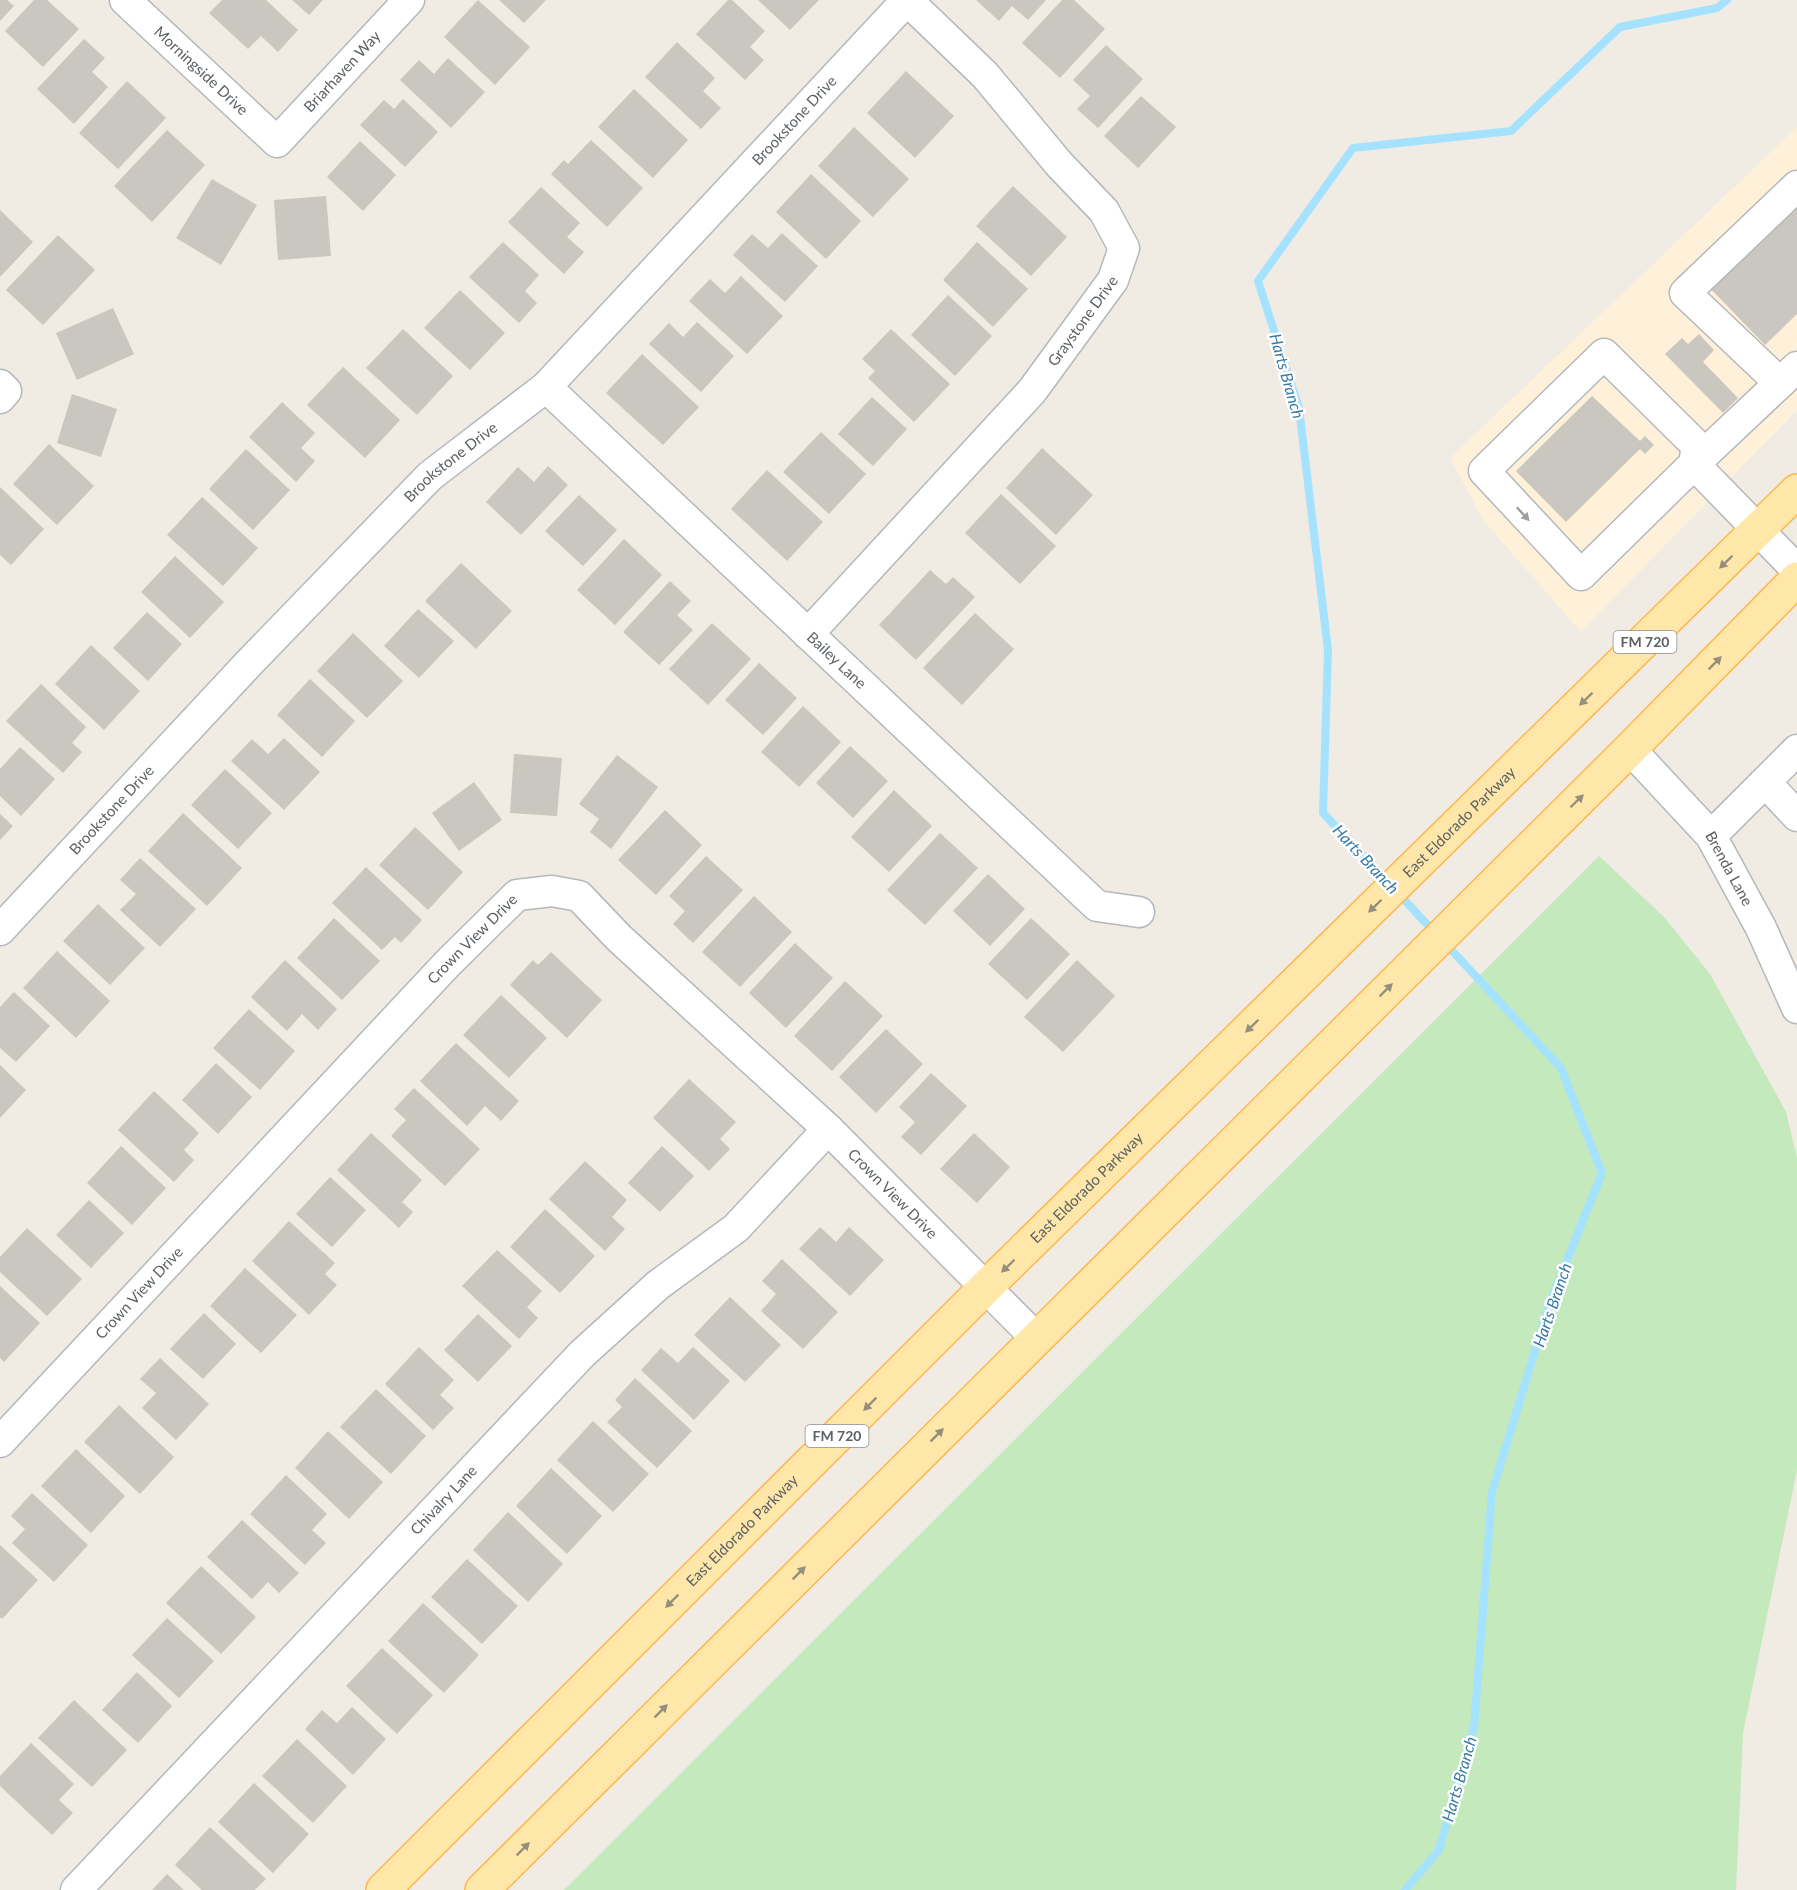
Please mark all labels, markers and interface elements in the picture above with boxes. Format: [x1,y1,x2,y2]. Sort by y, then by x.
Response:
street label: Morningside Drive [151,22,252,119]
street label: Briarhaven Way [299,26,384,115]
street label: Brookstone Drive [748,71,840,168]
street label: Graystone Drive [1043,272,1121,369]
water label: Harts Branch [1266,331,1309,421]
street label: Brookstone Drive [400,418,500,505]
one-way arrow [1516,506,1530,520]
one-way arrow [1719,555,1733,569]
street label: Bailey Lane [804,628,871,692]
road number: FM 720 [1614,631,1676,653]
one-way arrow [1707,656,1721,670]
one-way arrow [1580,691,1594,705]
street label: Brookstone Drive [65,761,157,858]
street label: East Eldorado Parkway [1399,762,1519,881]
one-way arrow [1569,794,1583,808]
water label: Harts Branch [1330,820,1403,897]
street label: Brenda Lane [1702,828,1757,909]
street label: Crown View Drive [423,890,521,987]
one-way arrow [1369,898,1383,912]
one-way arrow [1378,983,1392,997]
one-way arrow [1245,1019,1259,1033]
street label: East Eldorado Parkway [1026,1128,1146,1247]
street label: Crown View Drive [845,1144,942,1242]
street label: Crown View Drive [91,1242,186,1342]
one-way arrow [1000,1259,1015,1273]
water label: Harts Branch [1528,1260,1575,1349]
one-way arrow [863,1396,877,1410]
road number: FM 720 [806,1425,868,1447]
one-way arrow [930,1429,944,1443]
street label: Chivalry Lane [406,1461,480,1538]
street label: East Eldorado Parkway [682,1470,801,1590]
one-way arrow [792,1566,807,1580]
one-way arrow [666,1593,680,1607]
one-way arrow [654,1704,668,1718]
water label: Harts Branch [1437,1734,1480,1824]
one-way arrow [516,1842,530,1856]

